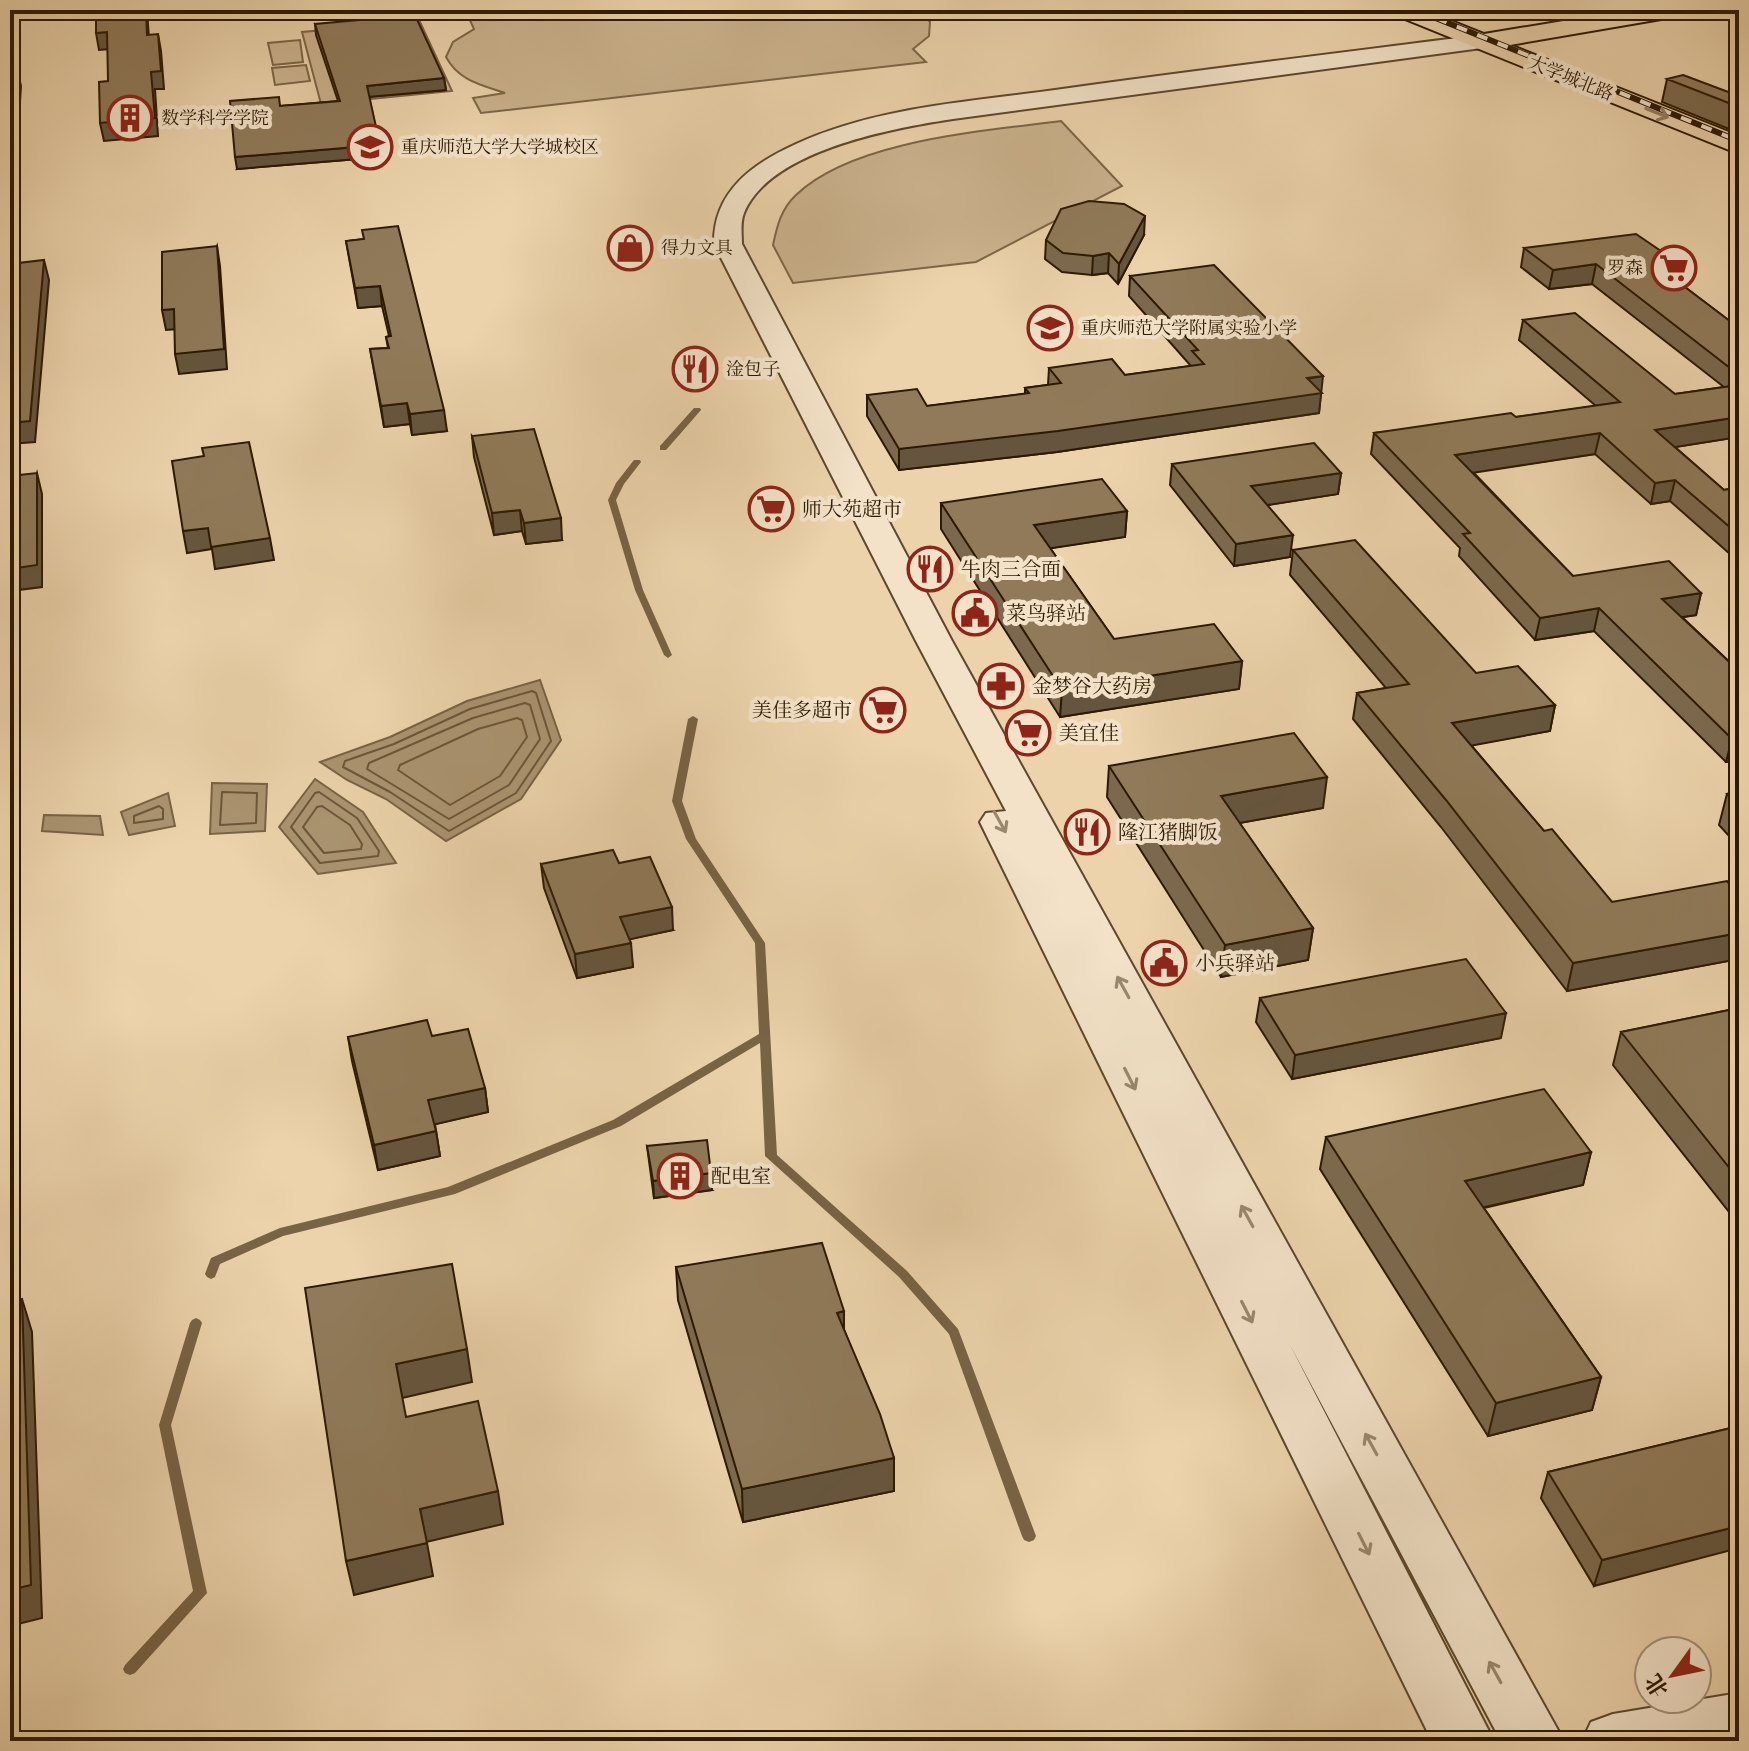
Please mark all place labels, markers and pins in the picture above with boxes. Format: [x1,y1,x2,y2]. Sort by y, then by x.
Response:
building icon: 数学科学学院 [106,94,154,142]
place label: 数学科学学院 [161,107,269,129]
school or university icon: 重庆师范大学大学城校区 [346,123,394,171]
place label: 重庆师范大学大学城校区 [401,136,599,158]
shop icon: 得力文具 [606,224,654,272]
place label: 得力文具 [661,237,733,259]
supermarket icon: 罗森 [1650,244,1698,292]
place label: 罗森 [1607,257,1643,279]
school or university icon: 重庆师范大学附属实验小学 [1026,304,1074,352]
place label: 重庆师范大学附属实验小学 [1081,317,1297,339]
restaurant icon: 淦包子 [671,345,719,393]
place label: 淦包子 [726,358,780,380]
supermarket icon: 师大苑超市 [747,485,795,533]
place label: 师大苑超市 [802,497,902,521]
restaurant icon: 牛肉三合面 [906,545,954,593]
place label: 牛肉三合面 [961,557,1061,581]
public building icon: 菜鸟驿站 [951,589,999,637]
place label: 菜鸟驿站 [1006,601,1086,625]
pharmacy icon: 金梦谷大药房 [977,662,1025,710]
place label: 金梦谷大药房 [1032,674,1152,698]
supermarket icon: 美佳多超市 [859,686,907,734]
place label: 美佳多超市 [752,698,852,722]
supermarket icon: 美宜佳 [1004,709,1052,757]
place label: 美宜佳 [1059,721,1119,745]
restaurant icon: 隆江猪脚饭 [1063,808,1111,856]
place label: 隆江猪脚饭 [1118,820,1218,844]
public building icon: 小兵驿站 [1140,939,1188,987]
place label: 小兵驿站 [1195,951,1275,975]
building icon: 配电室 [656,1152,704,1200]
place label: 配电室 [711,1164,771,1188]

